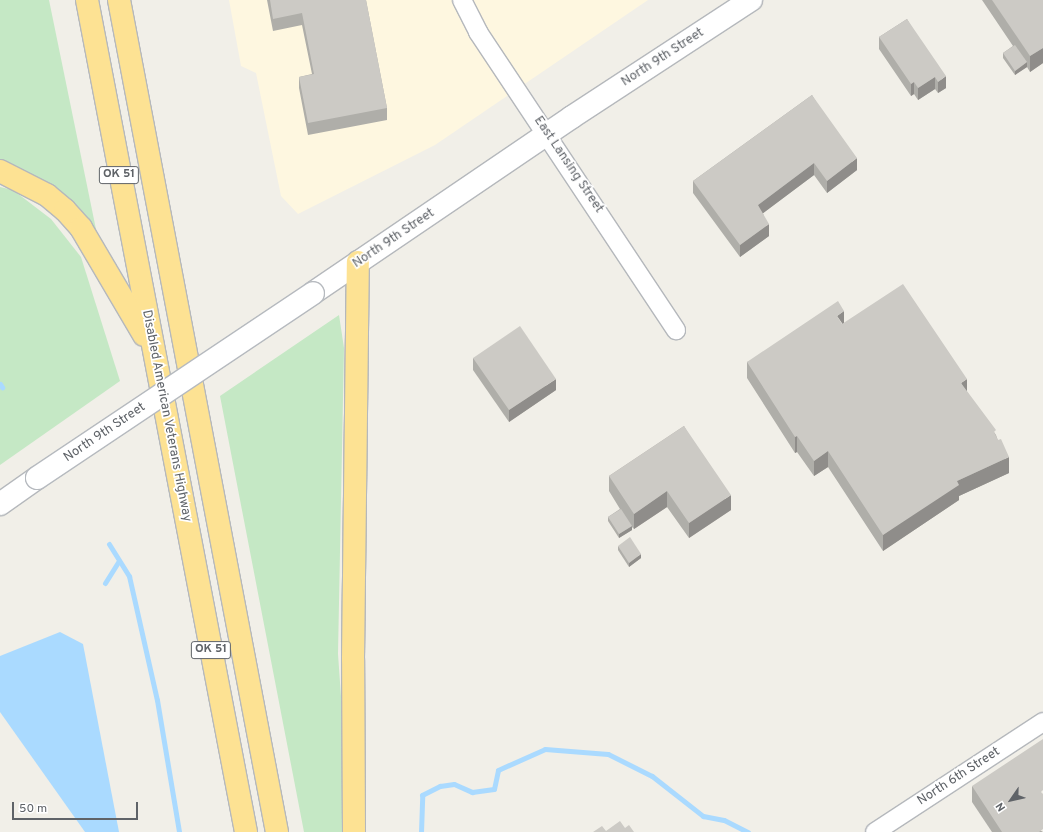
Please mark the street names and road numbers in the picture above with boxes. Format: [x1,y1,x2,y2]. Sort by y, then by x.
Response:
street label: North 9th Street [619,26,707,90]
street label: East Lansing Street [530,114,606,216]
road number: OK 51 [98,165,140,185]
street label: North 9th Street [350,206,438,272]
street label: Disabled American Veterans Highway [138,308,194,524]
street label: North 9th Street [61,400,149,466]
road number: OK 51 [190,640,232,660]
street label: North 6th Street [915,745,1003,809]

